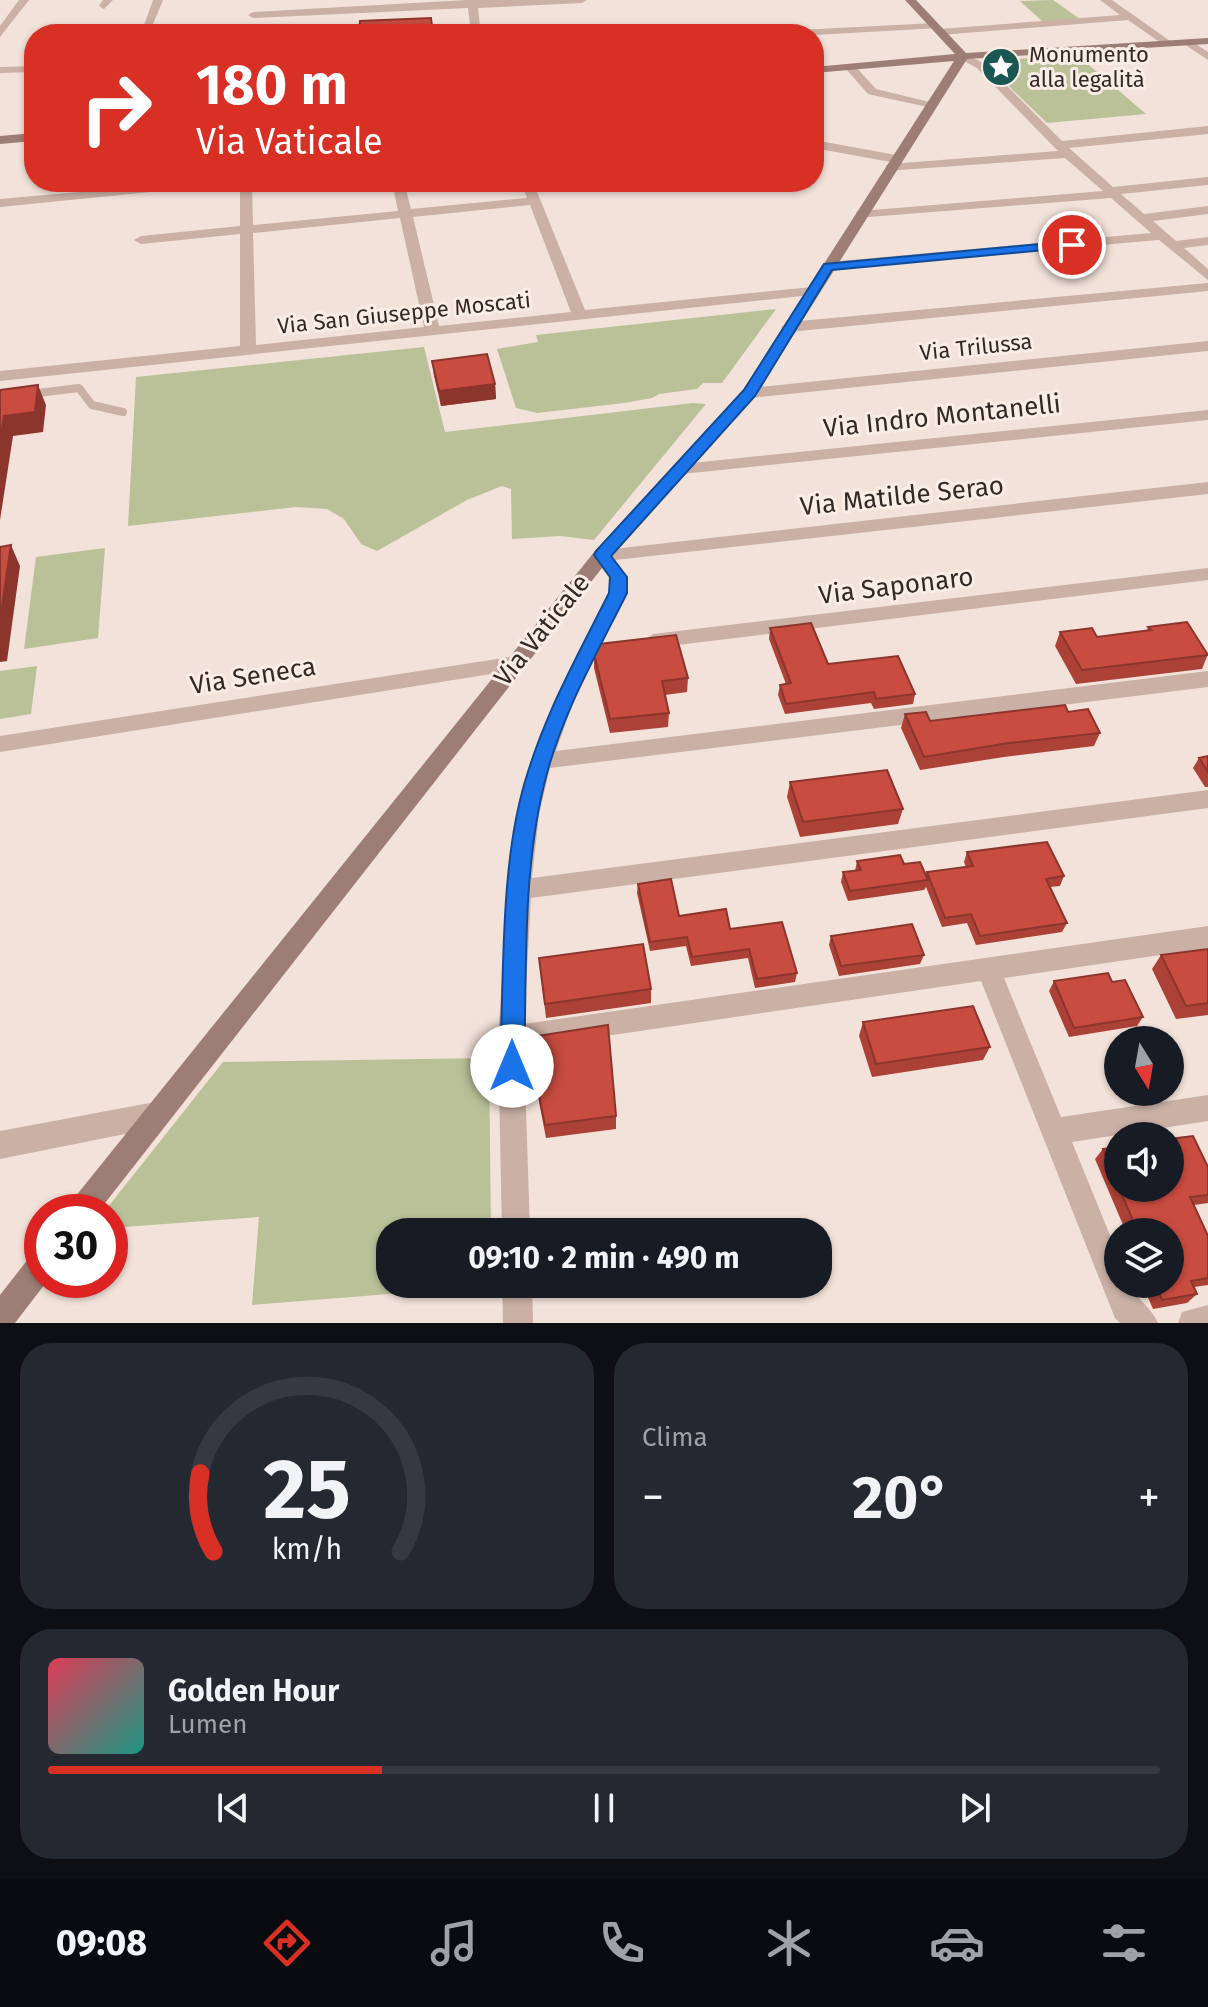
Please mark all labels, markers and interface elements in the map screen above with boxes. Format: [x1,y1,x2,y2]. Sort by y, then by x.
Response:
place label: Monumento alla legalità [1029,41,1149,93]
place icon: Monumento alla legalità [980,46,1022,88]
text: 180 m [196,52,348,119]
icon: right [64,56,168,160]
text: Via Vaticale [196,120,383,164]
pin [1038,211,1106,279]
icon: arrive [1050,223,1094,267]
street label: Via San Giuseppe Moscati [276,286,532,340]
street label: Via Trilussa [918,328,1034,366]
street label: Via Indro Montanelli [822,388,1062,444]
street label: Via Matilde Serao [799,470,1005,522]
street label: Via Saponaro [817,561,975,611]
street label: Via Vaticale [488,568,596,692]
street label: Via Seneca [188,651,318,701]
position arrow [470,1024,554,1108]
north arrow [1104,1026,1184,1106]
map controls [1104,1026,1184,1298]
button: sound [1104,1122,1184,1202]
speed limit sign: 30 [24,1194,128,1298]
button: layers [1104,1218,1184,1298]
text: 09:10 · 2 min · 490 m [468,1240,740,1276]
text: Clima [642,1422,708,1453]
text: 25 [263,1440,351,1540]
text: 20° [852,1462,950,1534]
text: − [642,1471,664,1524]
text: + [1138,1471,1160,1524]
text: km/h [272,1532,342,1567]
text: Golden Hour [168,1673,339,1709]
text: Lumen [168,1709,247,1740]
icon: previous [211,1786,255,1830]
icon: pause [582,1786,626,1830]
icon: next [953,1786,997,1830]
icon: directions [259,1915,315,1971]
icon: music [426,1915,482,1971]
icon: phone [594,1915,650,1971]
icon: climate [761,1915,817,1971]
icon: car [929,1915,985,1971]
icon: filters [1096,1915,1152,1971]
text: 09:08 [56,1921,147,1965]

